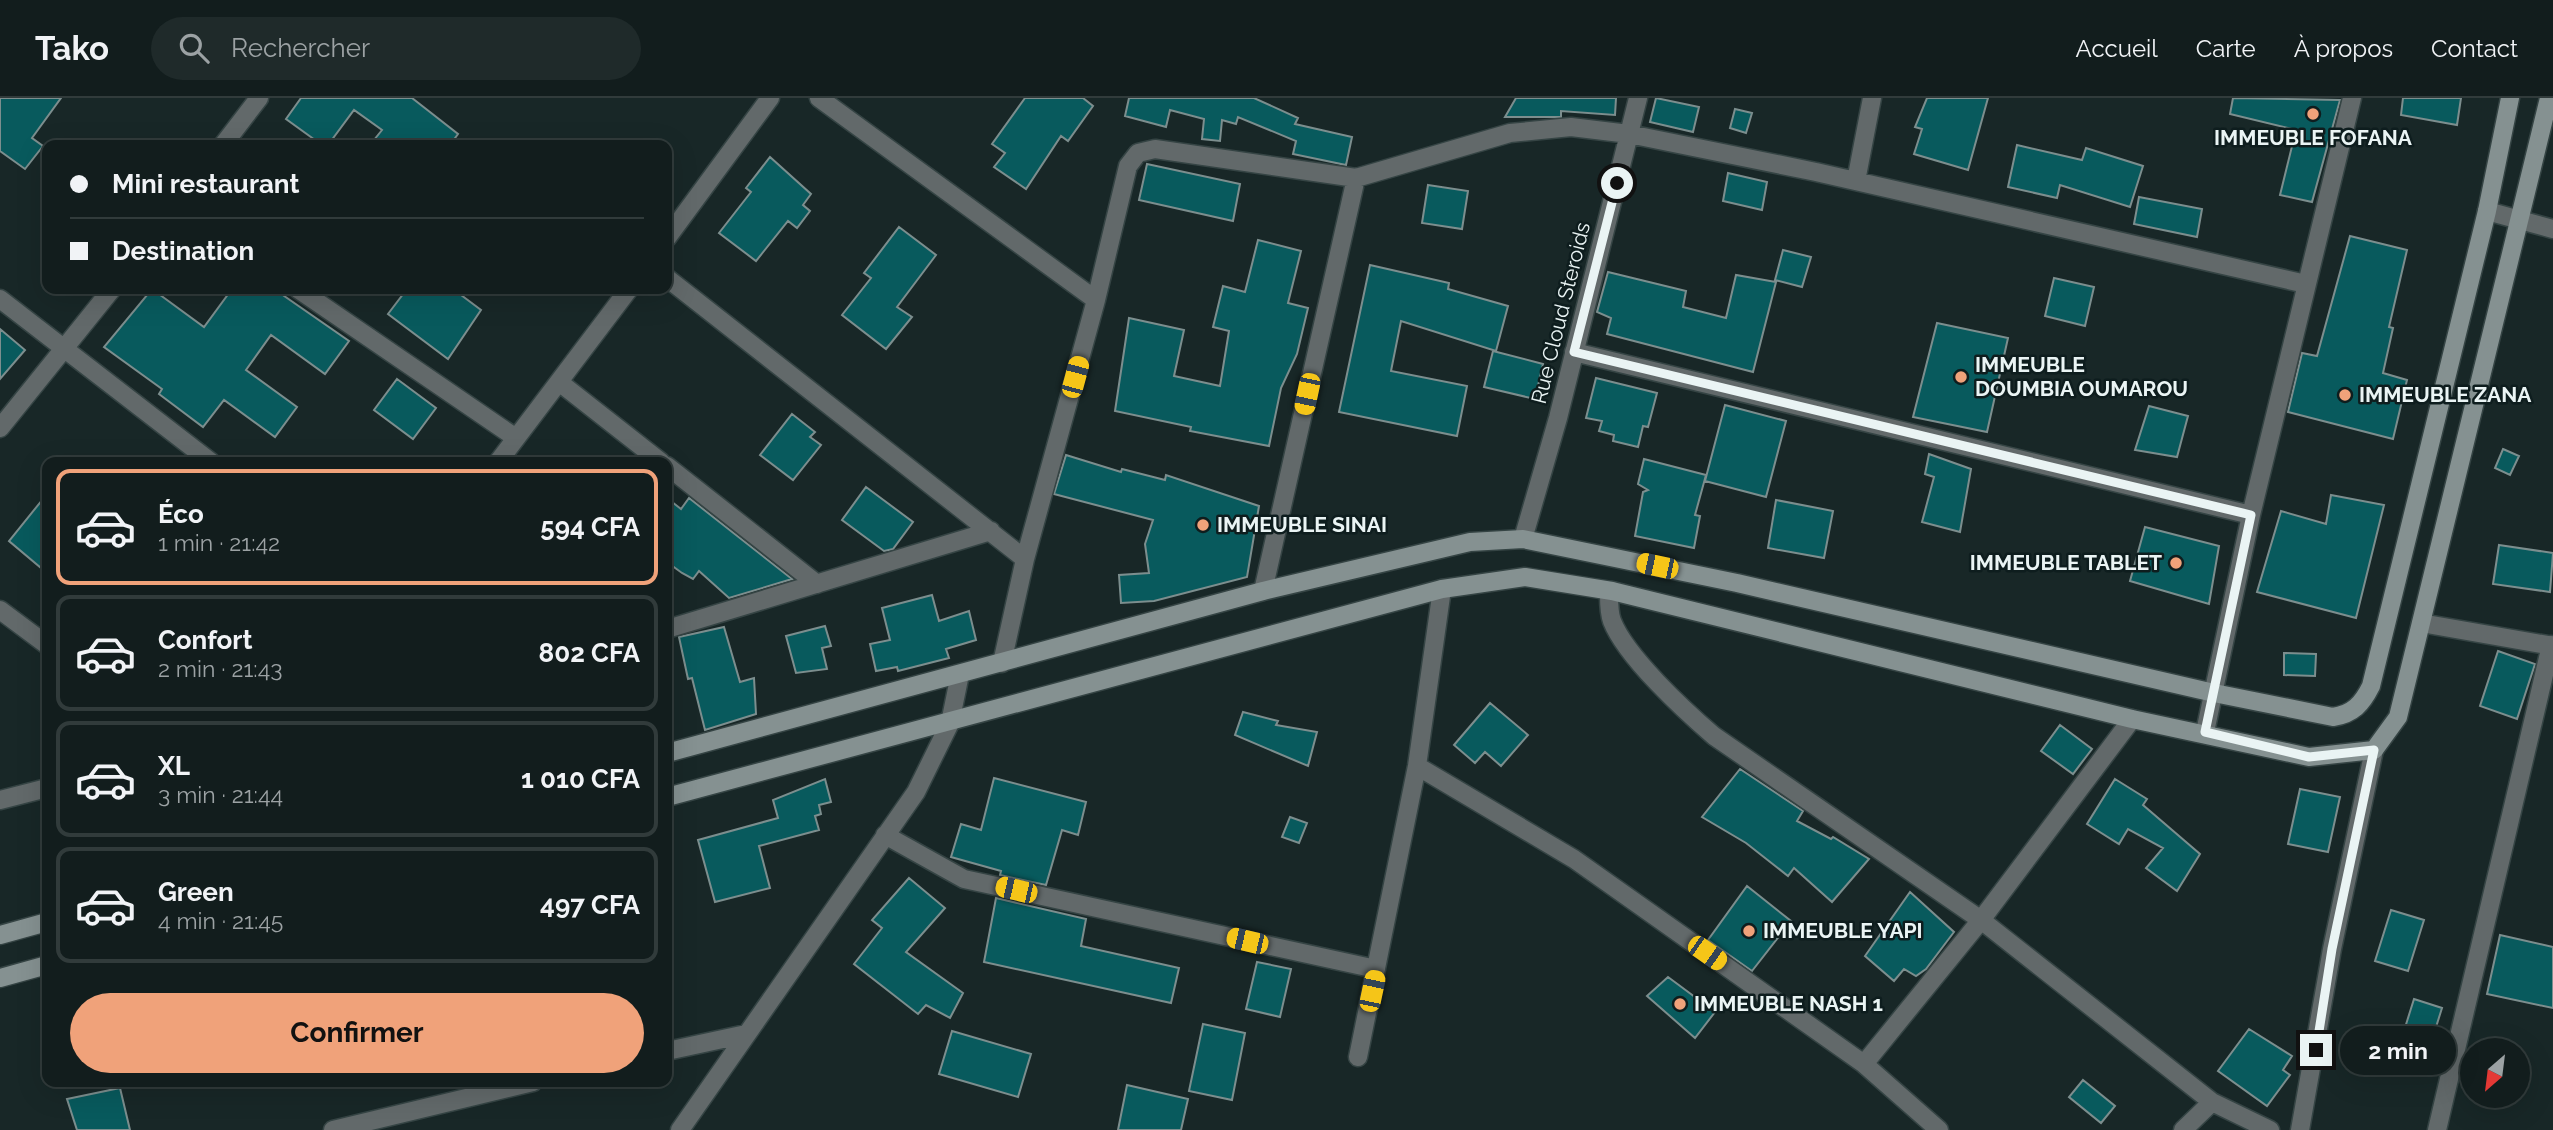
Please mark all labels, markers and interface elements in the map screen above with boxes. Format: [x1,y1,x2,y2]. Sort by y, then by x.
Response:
search box [151,17,641,80]
text: Tako [35,29,109,68]
icon: search [175,29,213,67]
text: Rechercher [231,33,370,63]
text: Accueil [2076,34,2158,63]
text: Carte [2196,34,2256,63]
text: À propos [2294,34,2393,63]
text: Contact [2431,34,2518,63]
marker: IMMEUBLE FOFANA [2305,106,2321,122]
place label: IMMEUBLE FOFANA [2214,125,2413,150]
route start [1601,167,1633,199]
text: Mini restaurant [112,169,299,199]
street label: Rue Cloud Steroids [1526,219,1595,406]
text: Destination [112,236,254,266]
place label: IMMEUBLE DOUMBIA OUMAROU [1975,352,2188,401]
car [1060,354,1091,400]
marker: IMMEUBLE DOUMBIA OUMAROU [1953,369,1969,385]
car [1293,371,1322,417]
place label: IMMEUBLE ZANA [2359,382,2532,407]
marker: IMMEUBLE ZANA [2337,387,2353,403]
icon: car [74,496,137,559]
text: Éco [158,499,204,529]
text: 594 CFA [540,512,640,542]
place label: IMMEUBLE SINAI [1217,512,1387,537]
marker: IMMEUBLE SINAI [1195,517,1211,533]
text: 1 min · 21:42 [158,529,280,556]
place label: IMMEUBLE TABLET [1970,550,2162,575]
car [1635,551,1680,581]
marker: IMMEUBLE TABLET [2168,555,2184,571]
icon: car [74,622,137,685]
text: Confort [158,625,252,655]
text: 802 CFA [539,638,640,668]
text: 2 min · 21:43 [158,655,282,682]
icon: car [74,748,137,811]
text: XL [158,751,190,781]
text: 1 010 CFA [521,764,640,794]
text: 3 min · 21:44 [158,781,283,808]
icon: car [74,874,137,937]
car [994,875,1039,905]
text: Green [158,877,234,907]
text: 497 CFA [540,890,640,920]
text: 4 min · 21:45 [158,907,283,934]
place label: IMMEUBLE YAPI [1763,918,1923,943]
marker: IMMEUBLE YAPI [1741,923,1757,939]
car [1225,926,1270,956]
car [1684,932,1731,974]
car [1358,968,1387,1014]
place label: IMMEUBLE NASH 1 [1694,991,1883,1016]
button: Confirmer [70,993,644,1073]
marker: IMMEUBLE NASH 1 [1672,996,1688,1012]
callout: 2 min [2340,1026,2456,1074]
route end [2300,1034,2332,1066]
text: 2 min [2368,1037,2428,1064]
north arrow [2460,1038,2530,1108]
map controls [2460,1038,2530,1108]

